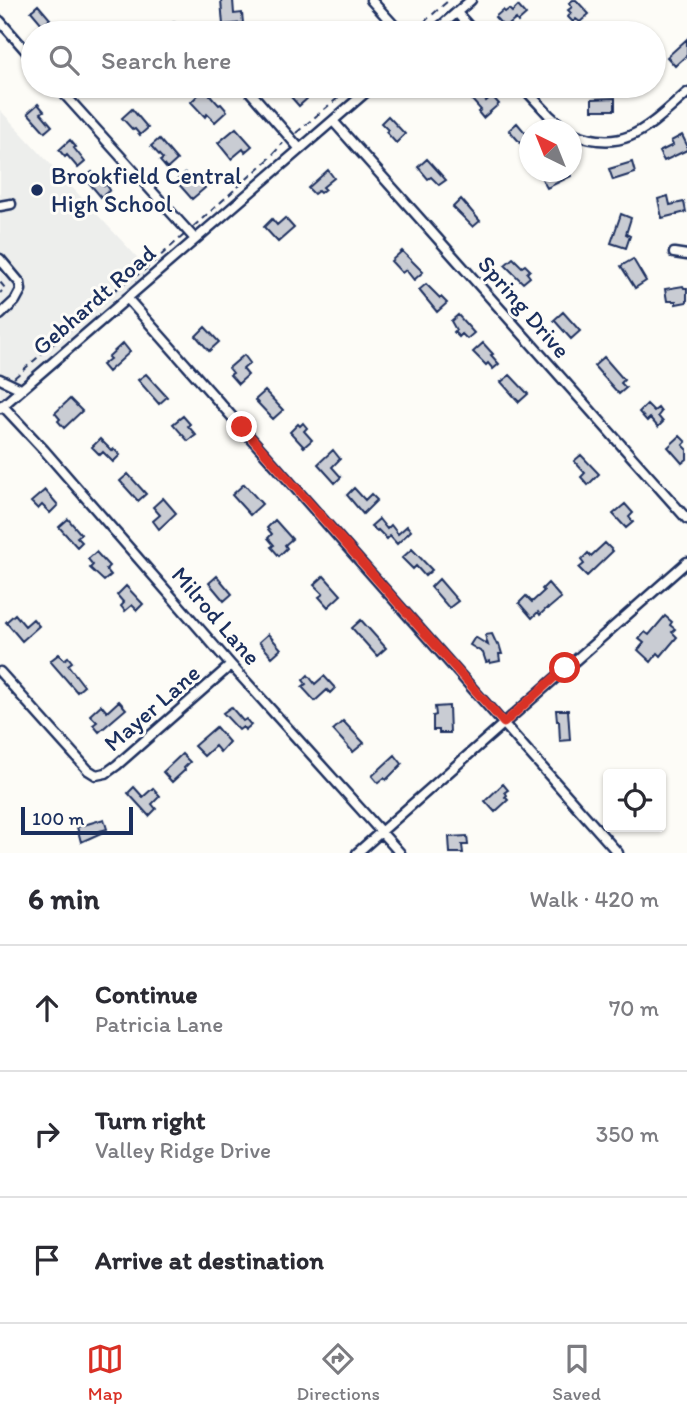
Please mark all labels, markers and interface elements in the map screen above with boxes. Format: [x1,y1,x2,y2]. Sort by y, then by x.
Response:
search box [21,21,666,98]
icon: search [45,41,83,79]
text: Search here [101,44,231,76]
north arrow [519,119,582,182]
place label: Brookfield Central High School [51,161,242,218]
marker: Brookfield Central High School [29,182,45,198]
street label: Gebhardt Road [26,238,161,361]
street label: Spring Drive [472,249,577,364]
route end [226,411,257,442]
street label: Milrod Lane [166,560,267,671]
route start [549,652,580,683]
street label: Mayer Lane [98,658,206,757]
map controls [603,769,666,832]
button: locate [603,769,666,832]
scale bar [21,804,133,836]
text: 100 m [32,807,84,830]
text: 6 min [28,880,100,917]
text: Walk · 420 m [529,885,659,913]
text: Continue [95,978,198,1010]
icon: ahead [28,989,66,1027]
text: 70 m [609,994,659,1022]
text: Patricia Lane [95,1010,223,1038]
text: Turn right [95,1104,206,1136]
icon: right [28,1115,66,1153]
text: 350 m [596,1120,659,1148]
text: Valley Ridge Drive [95,1136,271,1164]
icon: arrive [28,1241,66,1279]
text: Arrive at destination [95,1244,324,1276]
tab: Map [86,1340,124,1405]
tab: Directions [296,1340,380,1405]
tab: Saved [552,1340,601,1405]

